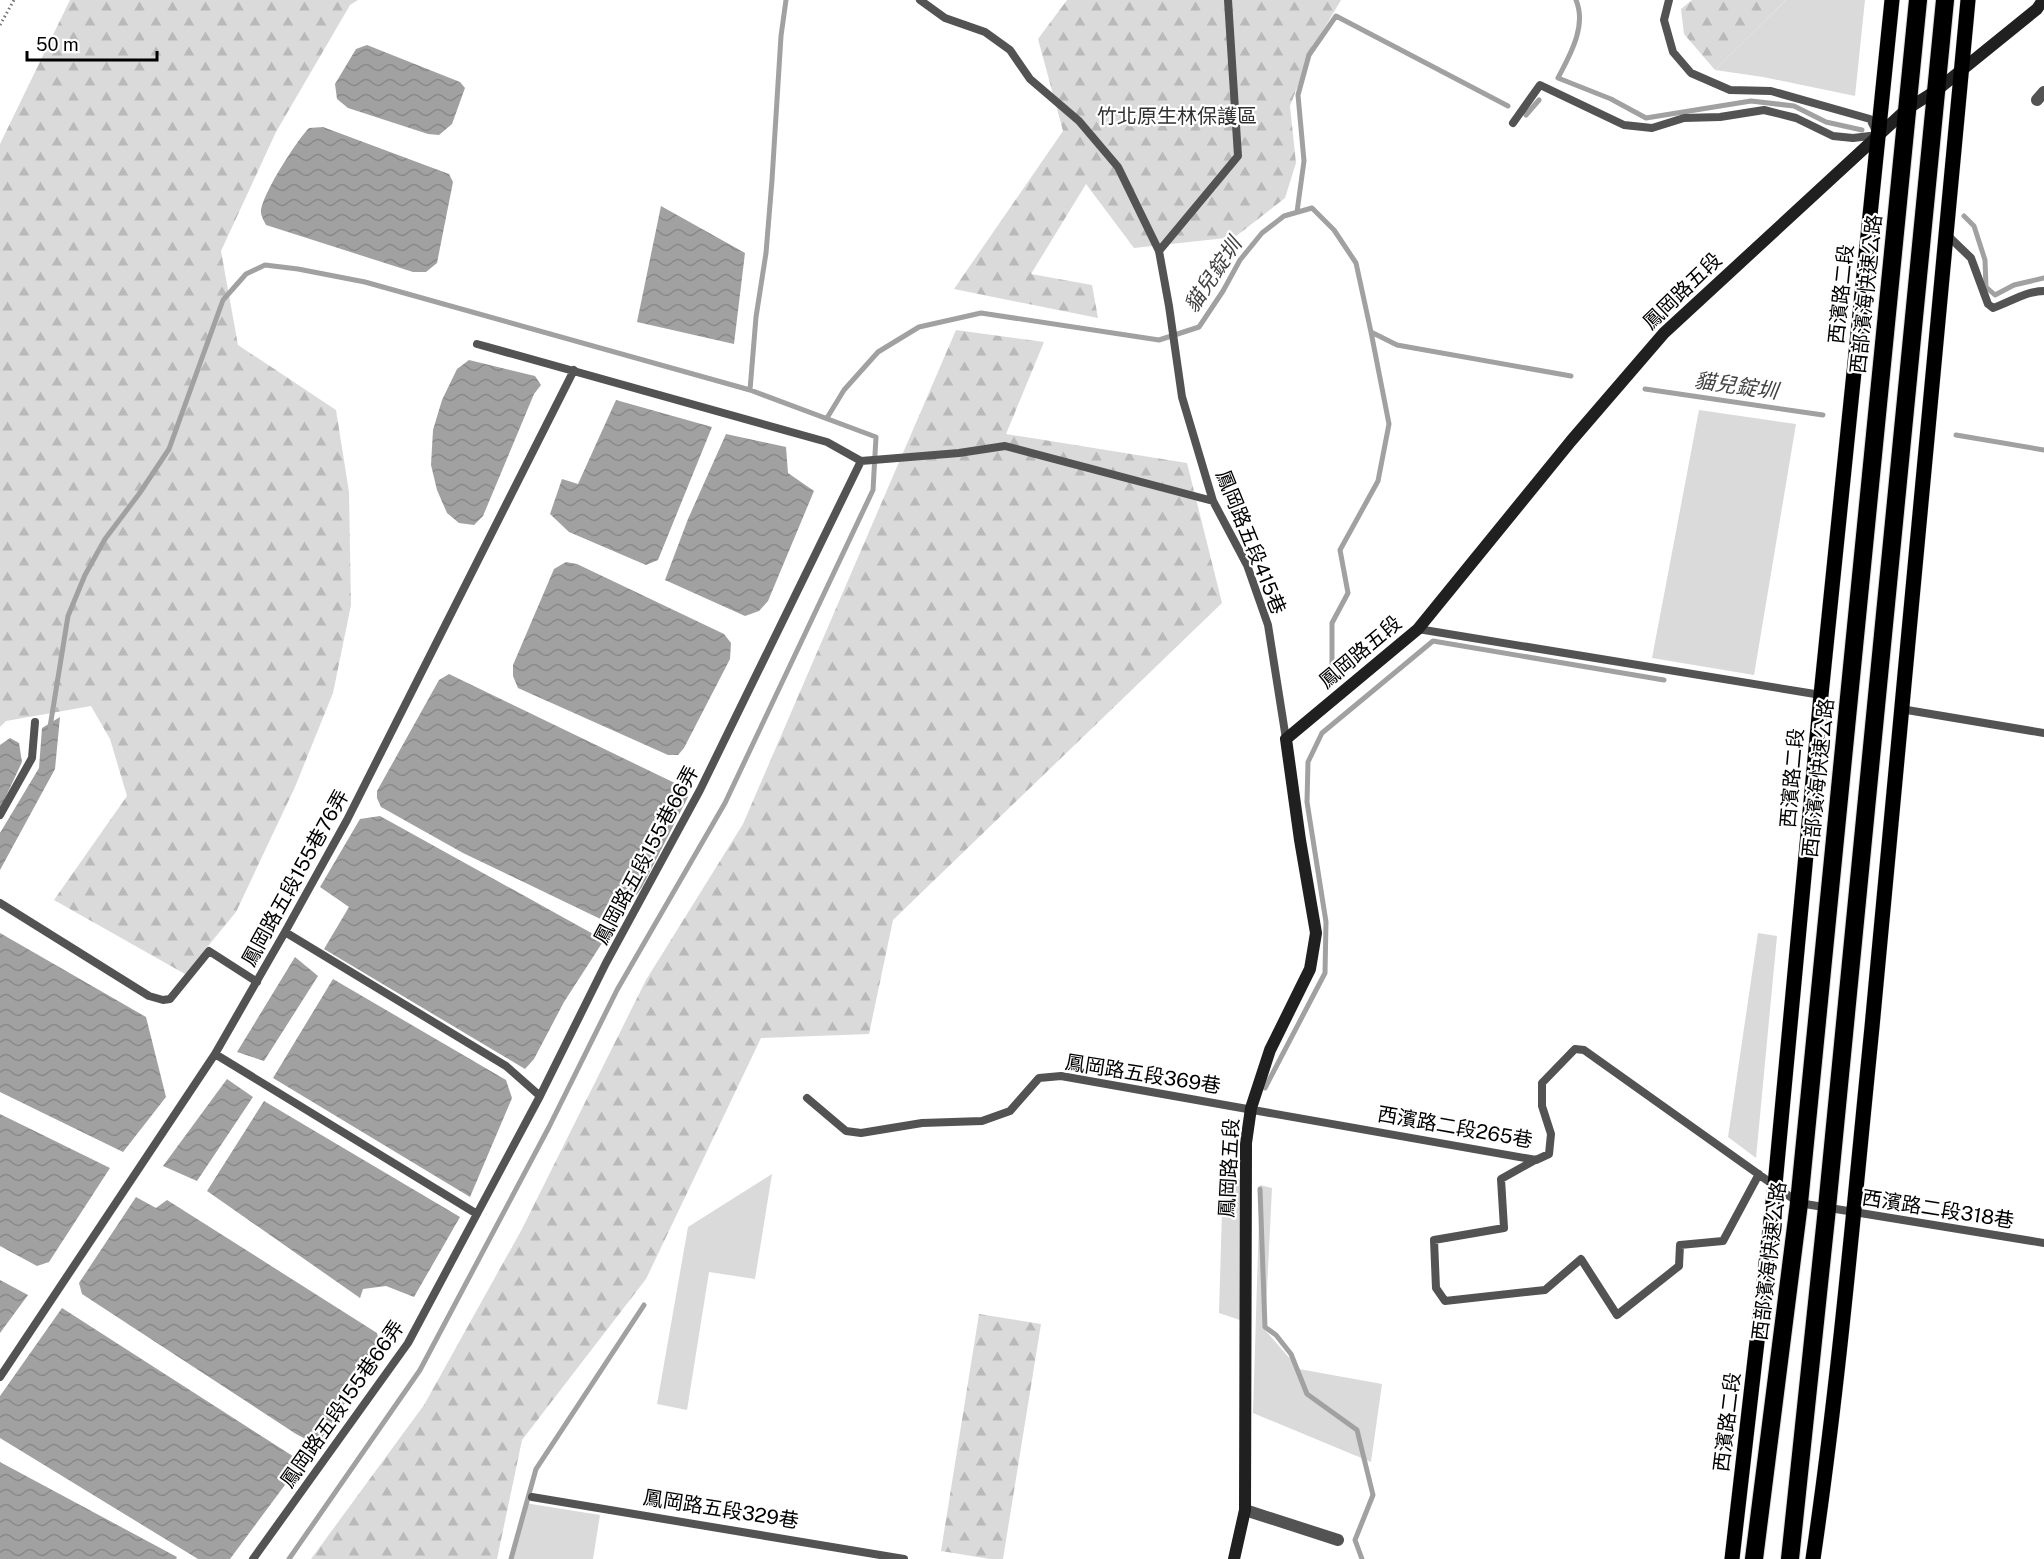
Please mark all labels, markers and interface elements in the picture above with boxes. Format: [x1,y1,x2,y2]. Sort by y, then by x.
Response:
scale bar [27,24,158,62]
text: 50 m [36,34,79,55]
park label: 竹北原生林保護區 [1097,104,1257,128]
street label: 西部濱海快速公路 [1846,213,1886,375]
water label: 貓兒錠圳 [1179,230,1248,317]
street label: 西濱路二段 [1824,243,1858,345]
street label: 鳳岡路五段 [1638,248,1726,334]
water label: 貓兒錠圳 [1693,367,1782,404]
street label: 鳳岡路五段415巷 [1211,466,1291,618]
street label: 鳳岡路五段 [1314,611,1406,693]
street label: 西部濱海快速公路 [1798,697,1838,859]
street label: 西濱路二段 [1776,727,1808,829]
street label: 鳳岡路五段155巷66弄 [589,762,703,948]
street label: 鳳岡路五段155巷76弄 [237,786,353,970]
street label: 鳳岡路五段369巷 [1063,1050,1223,1098]
street label: 西濱路二段265巷 [1376,1102,1534,1152]
street label: 鳳岡路五段 [1214,1117,1244,1219]
street label: 西部濱海快速公路 [1747,1180,1791,1342]
street label: 西濱路二段318巷 [1860,1185,2016,1233]
street label: 鳳岡路五段155巷66弄 [275,1316,409,1492]
street label: 西濱路二段 [1709,1371,1745,1473]
street label: 鳳岡路五段329巷 [642,1485,800,1533]

